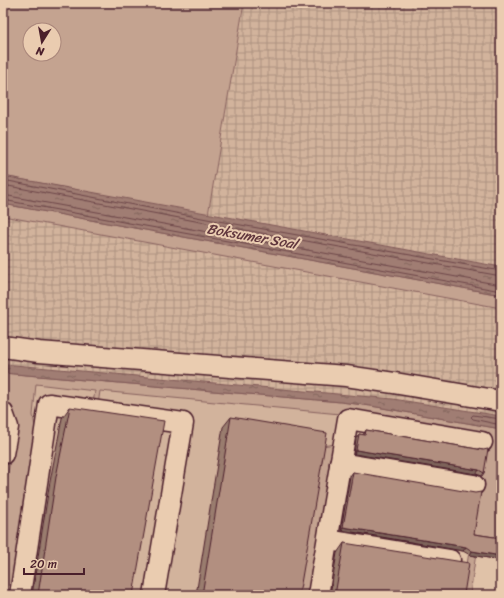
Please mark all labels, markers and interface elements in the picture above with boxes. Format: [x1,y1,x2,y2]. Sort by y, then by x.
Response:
north arrow [22,22,62,62]
text: N [34,41,47,62]
water label: Boksumer Soal [205,216,302,257]
scale bar [24,550,84,576]
text: 20 m [30,553,57,575]

